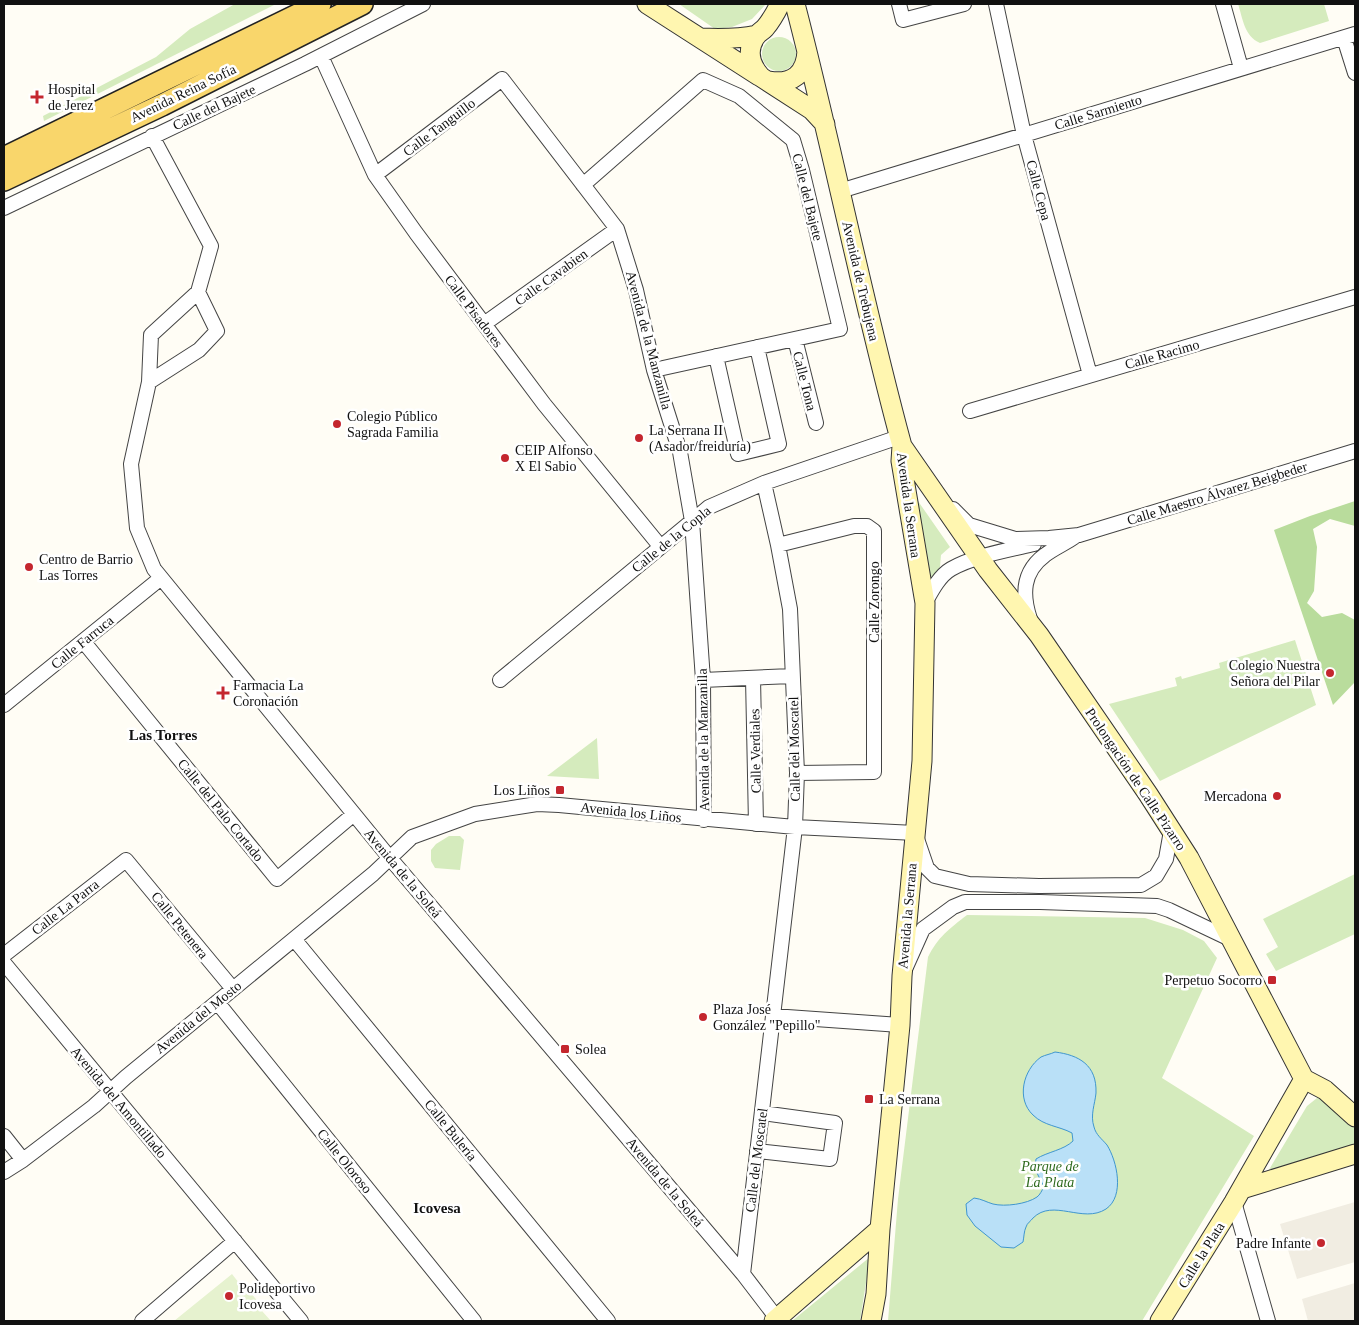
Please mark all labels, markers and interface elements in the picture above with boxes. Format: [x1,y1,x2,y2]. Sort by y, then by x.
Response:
street label: Avenida Reina Sofía [128,61,239,126]
place label: Hospital de Jerez [48,82,96,113]
street label: Calle del Bajete [171,82,258,133]
marker: Hospital de Jerez [30,90,44,104]
street label: Calle Sarmiento [1053,92,1144,133]
street label: Calle Tanguillo [400,95,478,159]
street label: Calle del Bajete [789,152,826,242]
street label: Calle Cepa [1023,158,1054,223]
street label: Avenida de Trebujena [839,220,882,343]
street label: Calle Cavabien [512,246,590,309]
street label: Avenida de la Manzanilla [623,269,674,412]
street label: Calle Pisadores [442,272,506,350]
street label: Calle Racimo [1123,337,1201,372]
street label: Calle Tona [790,350,819,413]
place label: Colegio Público Sagrada Familia [347,409,439,440]
marker: Colegio Público Sagrada Familia [331,418,343,430]
place label: La Serrana II (Asador/freiduría) [649,423,751,455]
marker: La Serrana II (Asador/freiduría) [633,432,645,444]
place label: CEIP Alfonso X El Sabio [515,443,593,474]
street label: Avenida la Serrana [894,451,923,559]
marker: CEIP Alfonso X El Sabio [499,452,511,464]
street label: Calle Maestro Álvarez Beigbeder [1125,458,1309,528]
street label: Calle de la Copla [629,503,714,576]
place label: Centro de Barrio Las Torres [39,552,133,583]
marker: Centro de Barrio Las Torres [23,561,35,573]
street label: Calle Zorongo [867,561,882,643]
street label: Calle Farruca [48,612,117,672]
place label: Colegio Nuestra Señora del Pilar [1229,658,1321,689]
marker: Colegio Nuestra Señora del Pilar [1324,667,1336,679]
street label: Avenida de la Manzanilla [695,668,712,812]
place label: Farmacia La Coronación [233,678,304,709]
marker: Farmacia La Coronación [217,687,229,699]
street label: Calle del Moscatel [786,696,803,802]
street label: Prolongación de Calle Pizarro [1082,705,1189,853]
street label: Calle Verdiales [747,708,764,794]
district label: Las Torres [129,727,197,743]
street label: Calle del Palo Cortado [175,756,266,864]
place label: Los Liños [494,783,550,798]
marker: Los Liños [554,784,566,796]
place label: Mercadona [1204,789,1268,804]
marker: Mercadona [1271,790,1283,802]
street label: Avenida los Liños [580,800,682,825]
street label: Avenida de la Soleá [361,826,445,921]
street label: Avenida la Serrana [895,862,920,970]
street label: Calle La Parra [29,876,102,938]
street label: Calle Petenera [148,889,211,962]
place label: Perpetuo Socorro [1164,973,1262,988]
marker: Perpetuo Socorro [1266,974,1278,986]
street label: Avenida del Mosto [152,978,244,1057]
place label: Plaza José González "Pepillo" [713,1002,820,1033]
marker: Plaza José González "Pepillo" [697,1011,709,1023]
place label: Solea [575,1042,607,1057]
marker: Solea [559,1043,571,1055]
street label: Avenida del Amontillado [68,1044,170,1161]
place label: La Serrana [879,1092,941,1107]
marker: La Serrana [863,1093,875,1105]
street label: Calle Bulería [421,1097,480,1164]
street label: Calle del Moscatel [743,1107,770,1213]
street label: Calle Oloroso [314,1126,375,1196]
street label: Avenida de la Soleá [623,1135,707,1230]
park label: Parque de La Plata [1020,1159,1079,1190]
district label: Icovesa [413,1200,461,1216]
street label: Calle la Plata [1175,1219,1228,1291]
place label: Padre Infante [1236,1236,1311,1251]
marker: Padre Infante [1315,1237,1327,1249]
place label: Polideportivo Icovesa [239,1281,315,1312]
marker: Polideportivo Icovesa [223,1290,235,1302]

